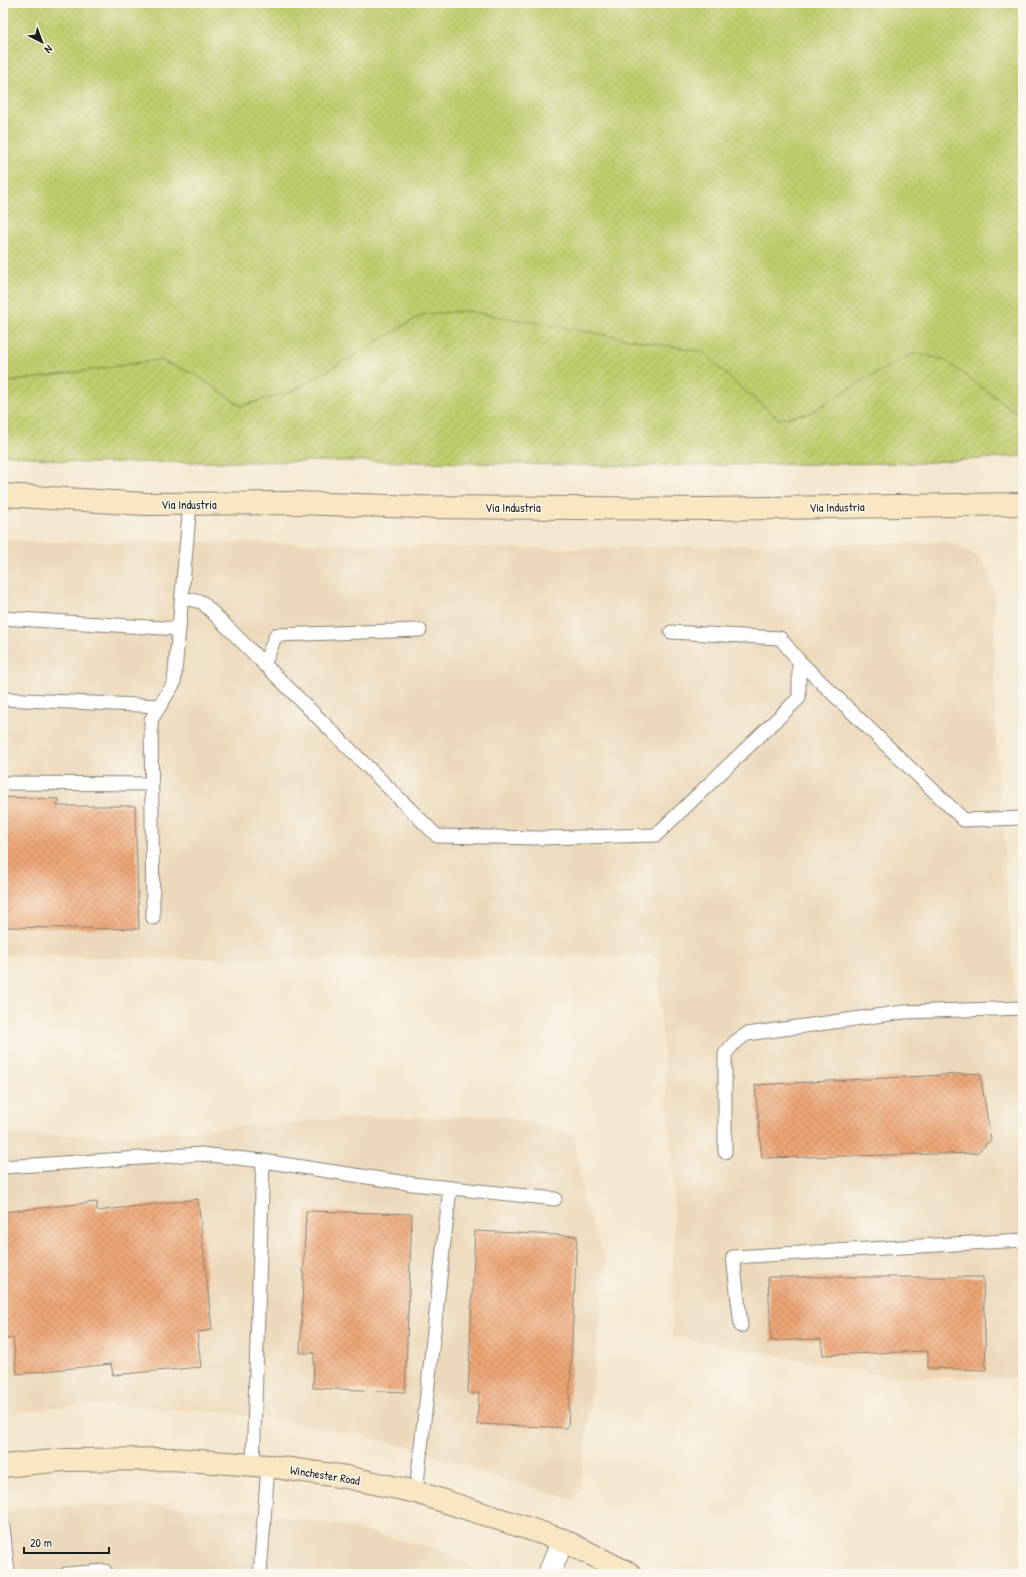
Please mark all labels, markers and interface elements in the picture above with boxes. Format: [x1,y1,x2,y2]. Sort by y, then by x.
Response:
north arrow [22,22,62,62]
text: N [42,42,56,57]
street label: Via Industria [161,496,217,513]
street label: Via Industria [809,498,865,516]
street label: Via Industria [485,499,541,516]
street label: Winchester Road [289,1461,361,1489]
scale bar [24,1529,109,1555]
text: 20 m [30,1534,52,1551]

